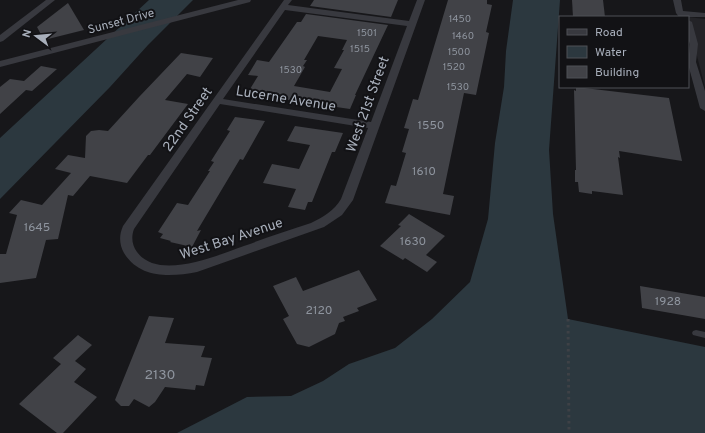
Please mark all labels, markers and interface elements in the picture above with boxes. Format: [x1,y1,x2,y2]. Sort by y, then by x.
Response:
street label: Sunset Drive [86,5,156,39]
house number: 1450 [449,13,471,26]
north arrow [16,16,56,56]
legend [559,16,689,88]
text: Road [595,25,623,41]
house number: 1501 [357,27,377,40]
text: N [20,28,35,39]
house number: 1460 [452,30,474,43]
house number: 1515 [350,43,370,56]
text: Water [595,45,627,61]
house number: 1500 [448,46,470,59]
street label: West 21st Street [343,54,394,155]
house number: 1520 [443,61,465,74]
house number: 1530 [280,64,302,77]
text: Building [595,65,639,81]
house number: 1530 [447,81,469,94]
street label: Lucerne Avenue [235,83,337,116]
street label: 22nd Street [160,84,217,155]
house number: 1550 [417,118,445,134]
house number: 1610 [412,164,436,180]
street label: West Bay Avenue [178,215,285,264]
house number: 1645 [24,220,50,236]
house number: 1630 [400,234,426,250]
house number: 1928 [655,294,681,310]
house number: 2120 [306,303,332,319]
house number: 2130 [144,367,176,384]

